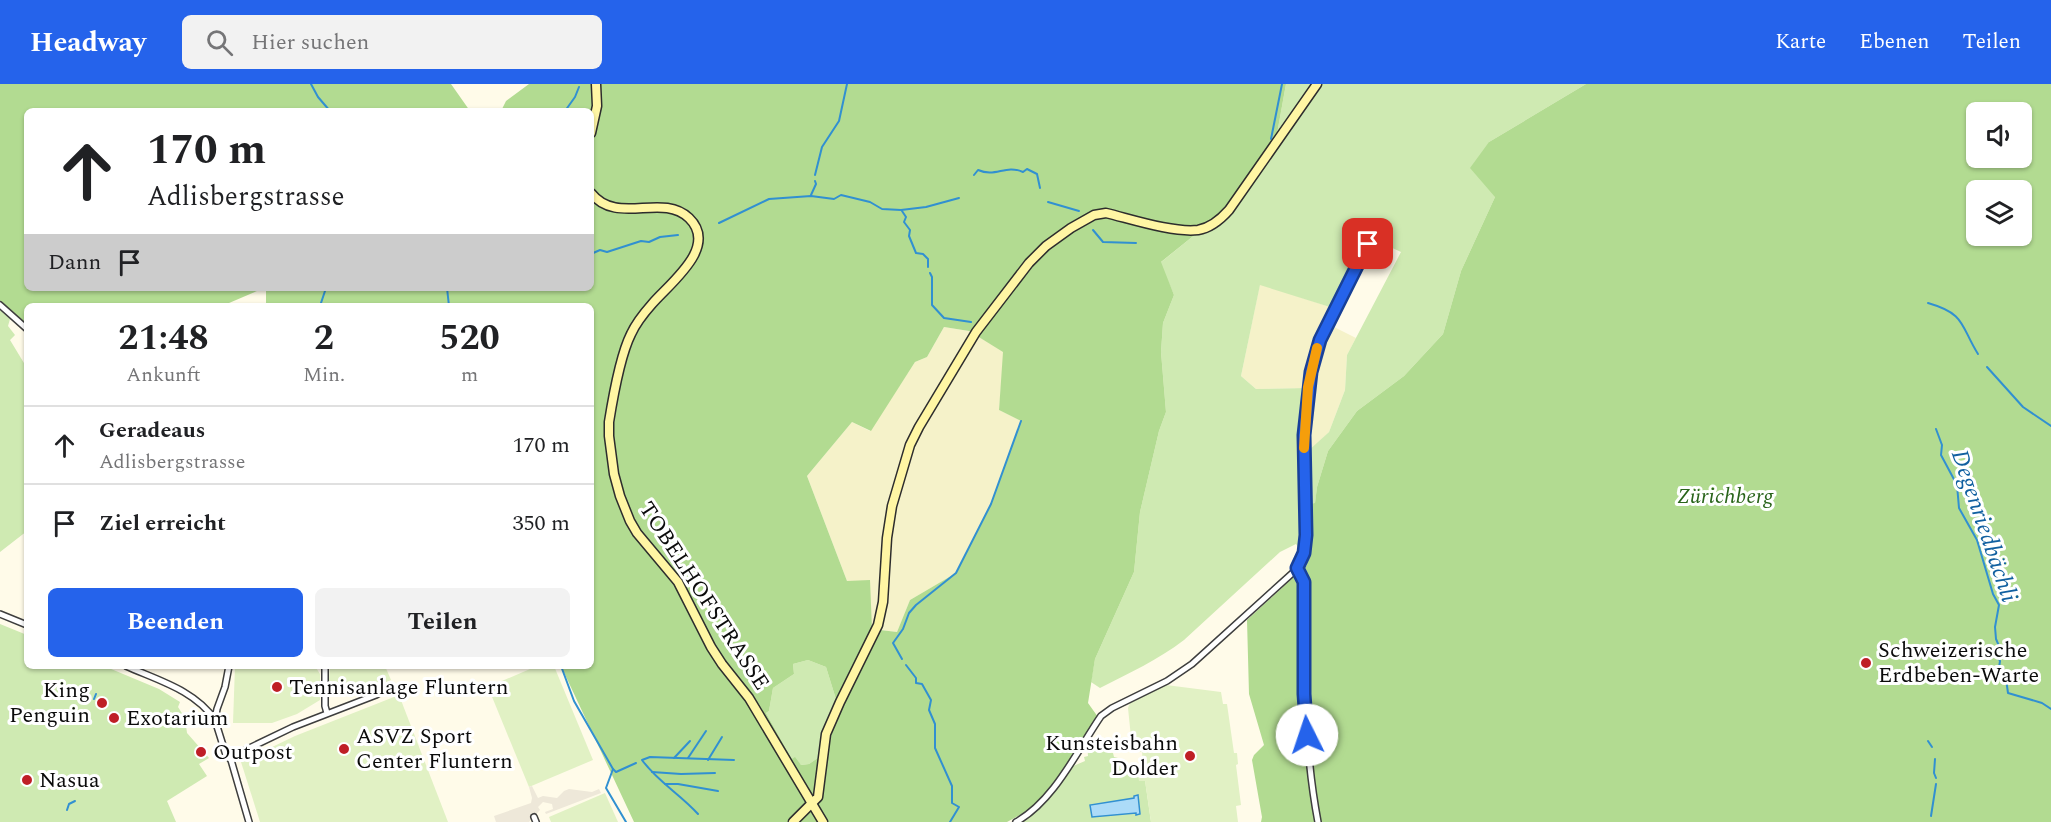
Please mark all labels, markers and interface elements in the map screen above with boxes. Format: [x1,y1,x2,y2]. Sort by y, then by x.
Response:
search box [182,15,602,69]
text: Headway [30,21,146,64]
icon: search [203,26,236,59]
text: Hier suchen [251,26,369,59]
text: Karte [1775,26,1826,58]
text: Ebenen [1859,26,1930,58]
text: Teilen [1963,26,2021,58]
map controls [1966,102,2032,246]
button: sound [1966,102,2032,168]
text: 170 m [147,119,266,182]
icon: ahead [48,132,126,210]
text: Adlisbergstrasse [147,176,345,218]
button: layers [1966,180,2032,246]
pin [1342,218,1393,269]
icon: arrive [1351,227,1384,260]
text: Dann [48,246,101,279]
icon: arrive [113,246,146,279]
text: 21:48 [118,311,209,366]
text: 2 [314,311,334,366]
text: 520 [439,311,500,366]
text: Ankunft [126,360,201,390]
text: Min. [303,360,345,390]
text: m [461,360,478,390]
text: Geradeaus [99,414,205,447]
icon: ahead [48,429,81,462]
text: 170 m [513,429,570,462]
water label: Degenriedbächli [1941,445,2027,607]
text: Adlisbergstrasse [99,447,245,477]
park label: Zürichberg [1677,480,1774,513]
street label: TOBELHOFSTRASSE [630,495,778,697]
icon: arrive [48,507,81,540]
text: Ziel erreicht [99,507,226,540]
text: 350 m [513,507,570,540]
button: Beenden [48,588,303,657]
button: Teilen [315,588,570,657]
place label: Schweizerische Erdbeben-Warte [1878,634,2039,692]
marker: Schweizerische Erdbeben-Warte [1859,656,1873,670]
place label: Tennisanlage Fluntern [289,671,509,704]
place label: King Penguin [9,674,90,732]
marker: Tennisanlage Fluntern [270,680,284,694]
marker: King Penguin [95,696,109,710]
place label: Exotarium [126,702,228,735]
position arrow [1275,703,1339,767]
marker: Exotarium [107,711,121,725]
place label: ASVZ Sport Center Fluntern [356,720,513,778]
place label: Kunsteisbahn Dolder [1045,727,1178,785]
place label: Outpost [213,736,293,769]
marker: ASVZ Sport Center Fluntern [337,742,351,756]
marker: Outpost [194,745,208,759]
marker: Kunsteisbahn Dolder [1183,749,1197,763]
place label: Nasua [39,764,100,797]
marker: Nasua [20,773,34,787]

